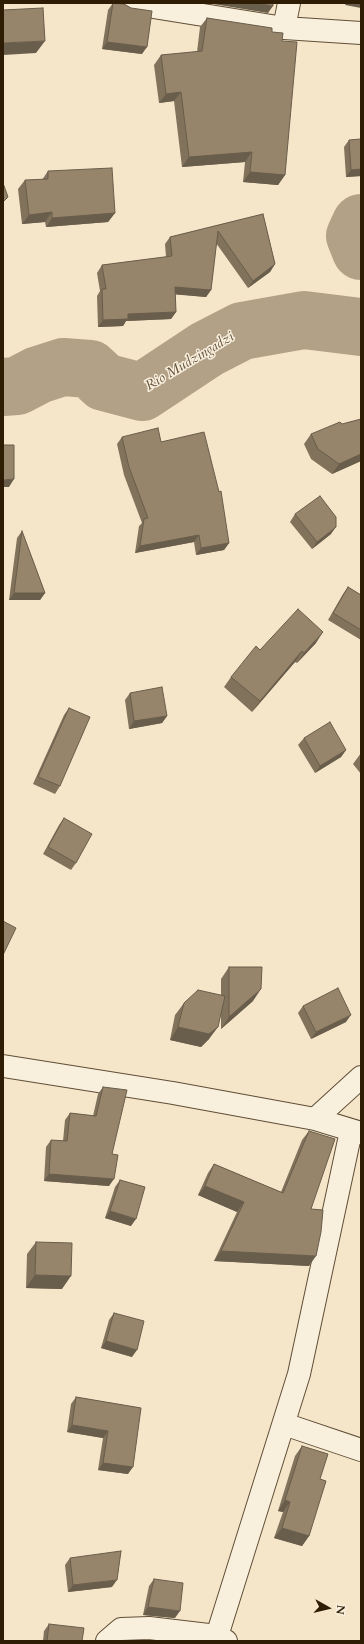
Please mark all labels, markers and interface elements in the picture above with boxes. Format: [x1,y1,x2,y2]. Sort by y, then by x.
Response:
water label: Rio Mudzingadzi [143,329,237,395]
north arrow [308,1588,348,1628]
text: N [332,1604,348,1616]

